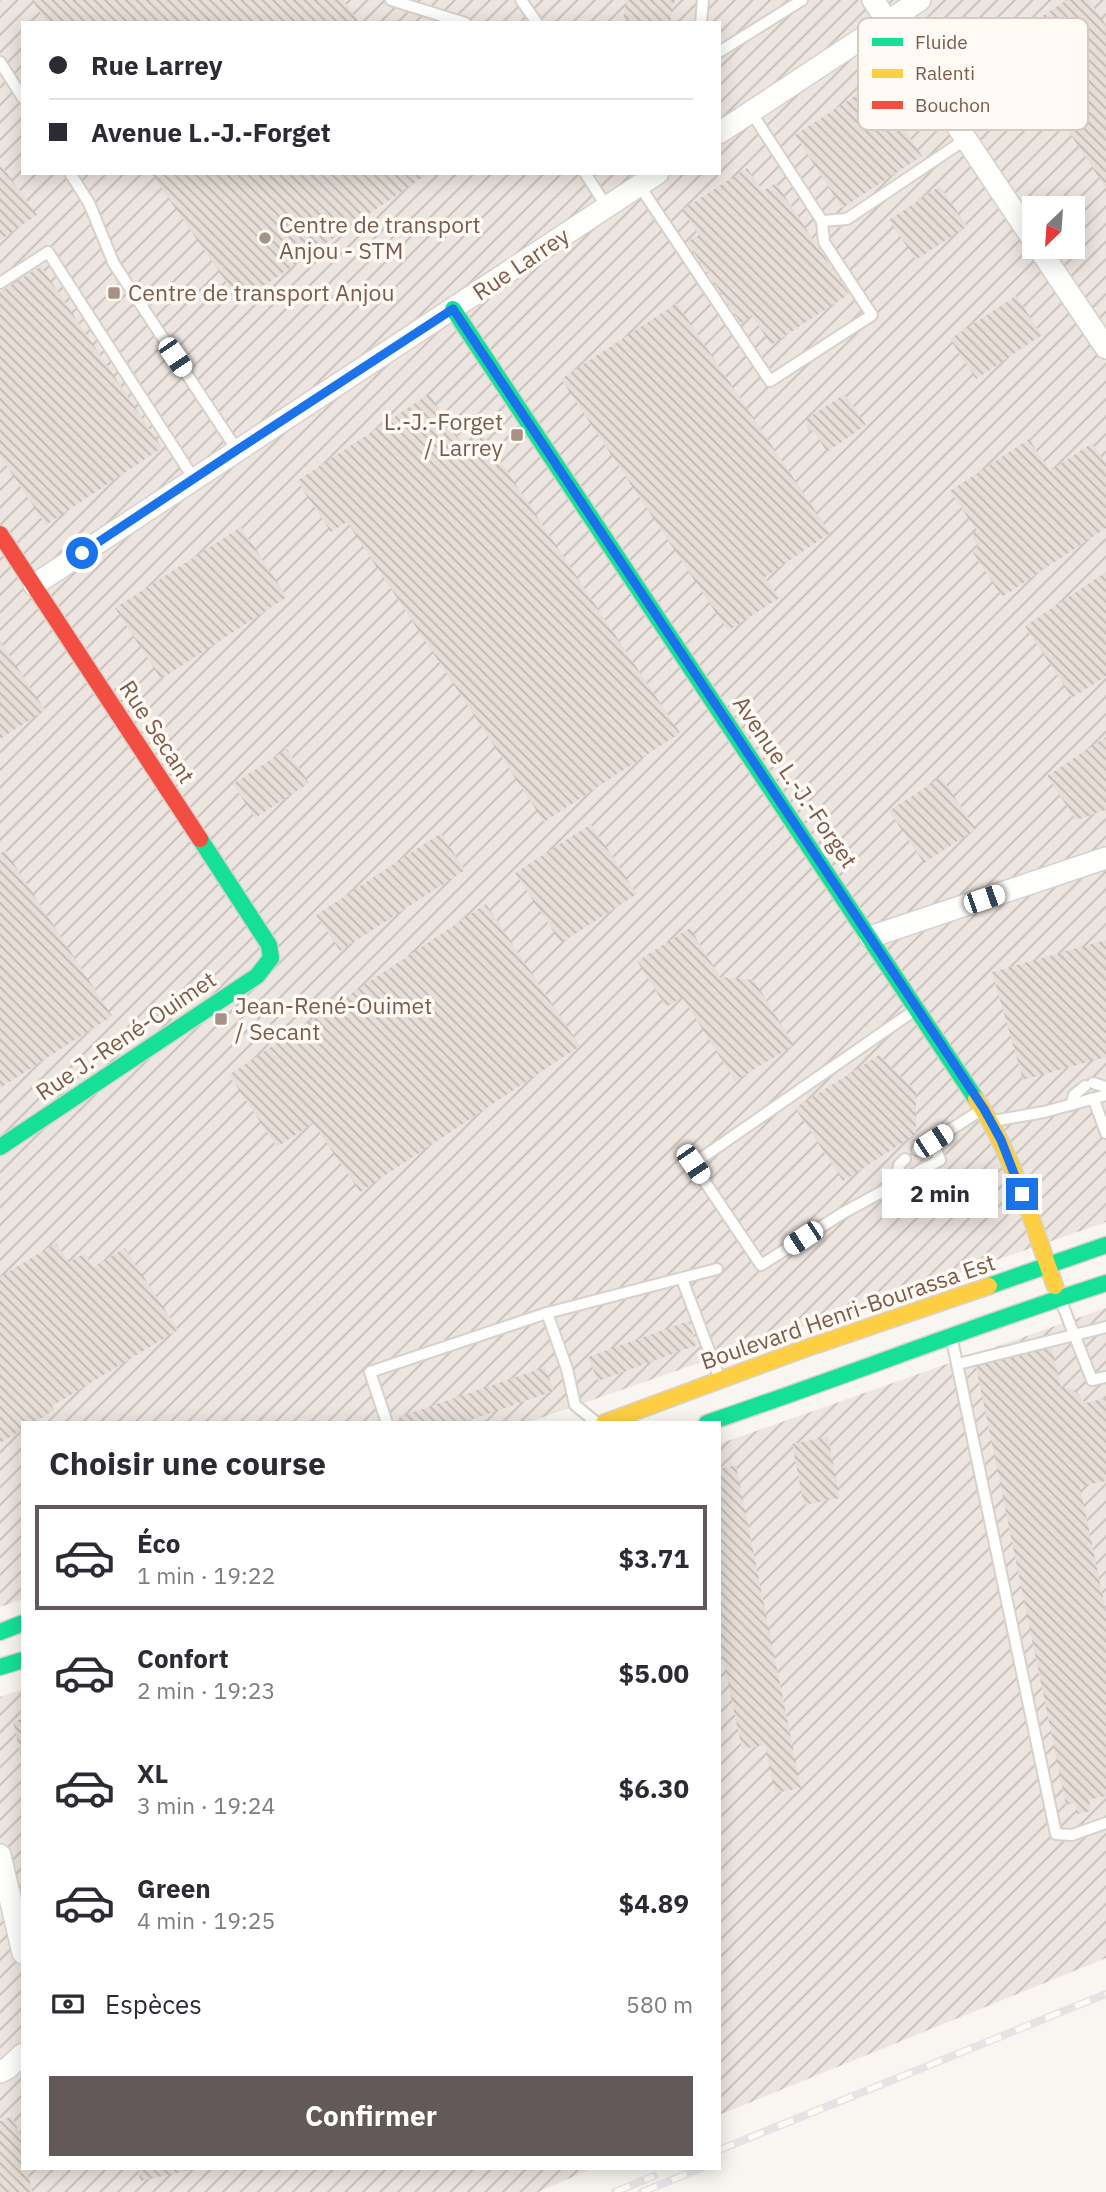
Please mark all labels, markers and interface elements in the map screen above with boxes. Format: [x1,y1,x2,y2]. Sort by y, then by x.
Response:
legend [858,18,1088,130]
text: Fluide [915,30,968,54]
text: Rue Larrey [91,48,223,82]
text: Ralenti [915,61,975,85]
text: Bouchon [915,93,991,117]
text: Avenue L.-J.-Forget [91,115,331,149]
north arrow [1022,196,1085,259]
map controls [1022,196,1085,259]
place label: Centre de transport Anjou - STM [279,209,481,265]
street label: Rue Larrey [466,220,575,306]
marker: Centre de transport Anjou - STM [257,230,273,246]
place label: Centre de transport Anjou [128,277,395,307]
marker: Centre de transport Anjou [106,285,122,301]
car [155,334,196,380]
place label: L.-J.-Forget / Larrey [384,406,504,462]
marker: L.-J.-Forget / Larrey [509,427,525,443]
route start [66,537,98,569]
street label: Rue Secant [113,674,202,789]
street label: Avenue L.-J.-Forget [727,690,865,873]
car [961,882,1008,916]
street label: Rue J.-René-Ouimet [30,964,221,1107]
place label: Jean-René-Ouimet / Secant [235,990,432,1046]
marker: Jean-René-Ouimet / Secant [213,1011,229,1027]
car [910,1121,957,1161]
car [673,1141,714,1187]
callout: 2 min [882,1170,998,1218]
text: 2 min [910,1178,970,1208]
route end [1006,1178,1038,1210]
car [780,1218,827,1258]
street label: Boulevard Henri-Bourassa Est [696,1246,999,1376]
text: Choisir une course [49,1442,326,1484]
icon: car [53,1526,116,1589]
text: Éco [137,1526,181,1560]
text: $3.71 [619,1541,689,1575]
text: 1 min · 19:22 [137,1560,275,1590]
icon: car [53,1641,116,1704]
text: Confort [137,1641,229,1675]
text: $5.00 [619,1656,689,1690]
text: 2 min · 19:23 [137,1675,275,1705]
icon: car [53,1756,116,1819]
text: XL [137,1756,168,1790]
text: $6.30 [619,1771,689,1805]
text: 3 min · 19:24 [137,1790,275,1820]
icon: car [53,1871,116,1934]
text: Green [137,1871,211,1905]
text: $4.89 [619,1886,689,1920]
text: 4 min · 19:25 [137,1905,275,1935]
icon: cash [49,1985,87,2023]
text: Espèces [105,1987,202,2021]
text: 580 m [626,1989,693,2019]
button: Confirmer [49,2076,693,2156]

